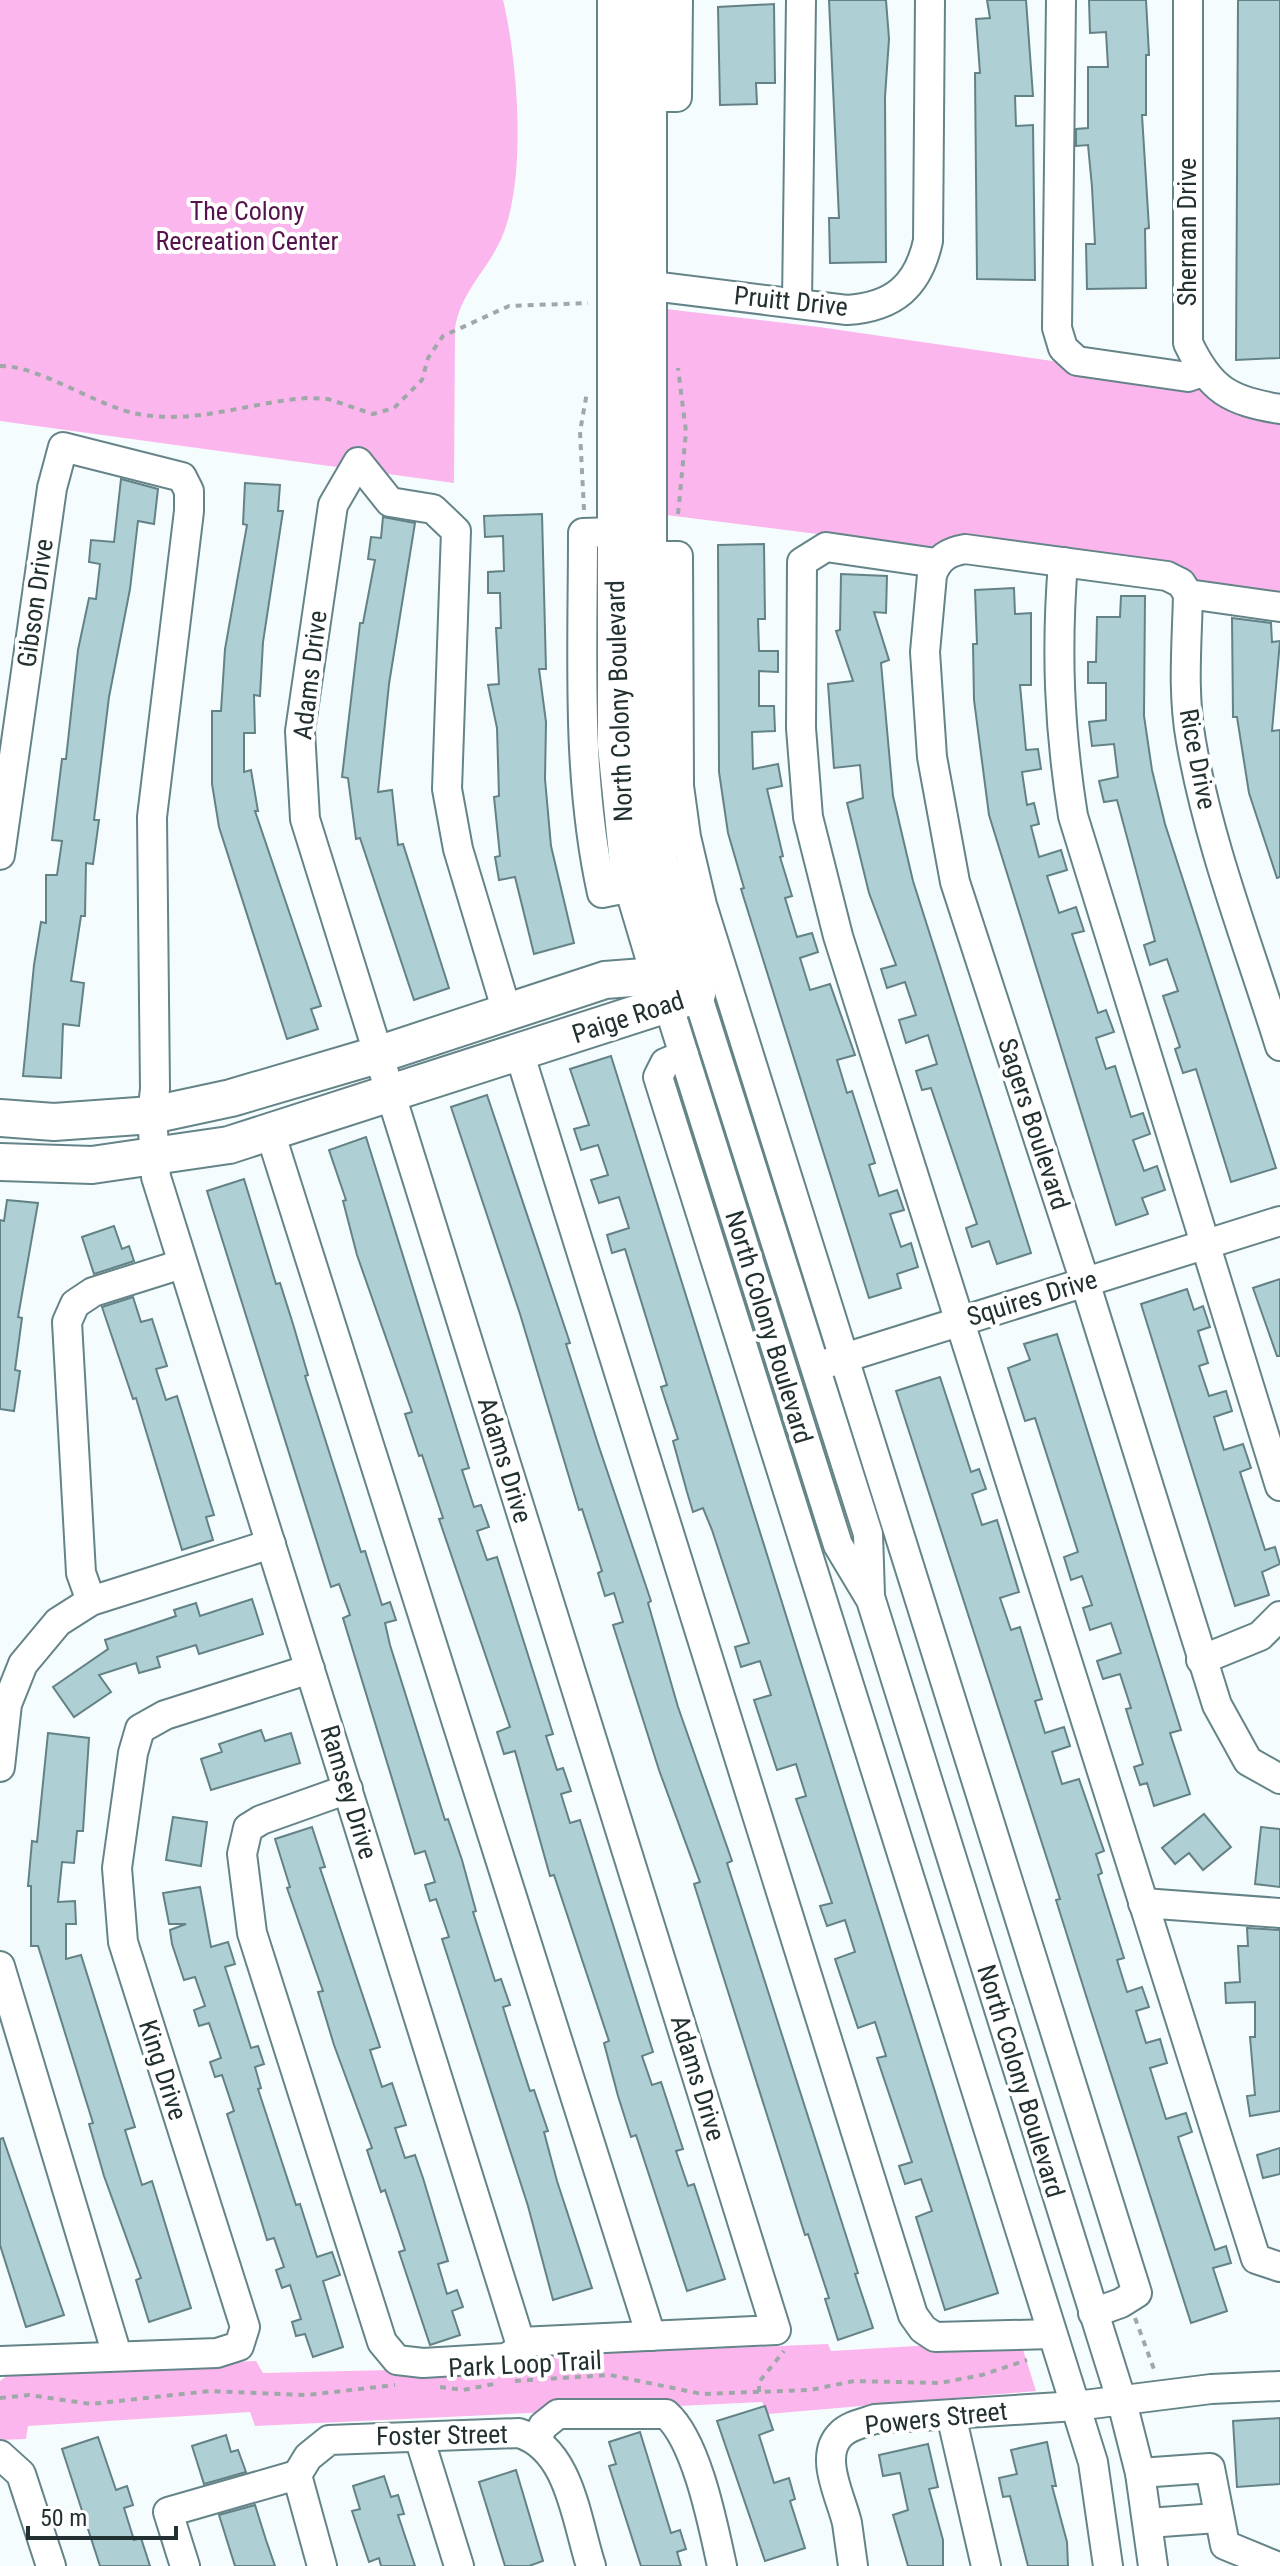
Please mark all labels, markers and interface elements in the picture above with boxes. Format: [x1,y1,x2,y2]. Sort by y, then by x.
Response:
street label: Sherman Drive [1172,158,1202,306]
park label: The Colony Recreation Center [156,196,339,256]
street label: Pruitt Drive [733,280,849,322]
street label: Gibson Drive [11,537,59,669]
street label: North Colony Boulevard [600,580,638,822]
street label: Adams Drive [287,609,333,741]
street label: Rice Drive [1174,706,1222,812]
street label: Paige Road [568,985,688,1049]
street label: Sagers Boulevard [992,1034,1076,1214]
street label: North Colony Boulevard [719,1207,819,1447]
street label: Squires Drive [963,1264,1101,1332]
street label: Adams Drive [472,1394,538,1526]
street label: Ramsey Drive [314,1721,384,1863]
street label: North Colony Boulevard [971,1961,1071,2201]
street label: Adams Drive [665,2012,731,2144]
street label: King Drive [133,2016,193,2124]
street label: Park Loop Trail [448,2345,602,2383]
street label: Powers Street [863,2396,1009,2440]
street label: Foster Street [376,2419,508,2451]
scale bar [28,2490,176,2540]
text: 50 m [40,2504,87,2532]

